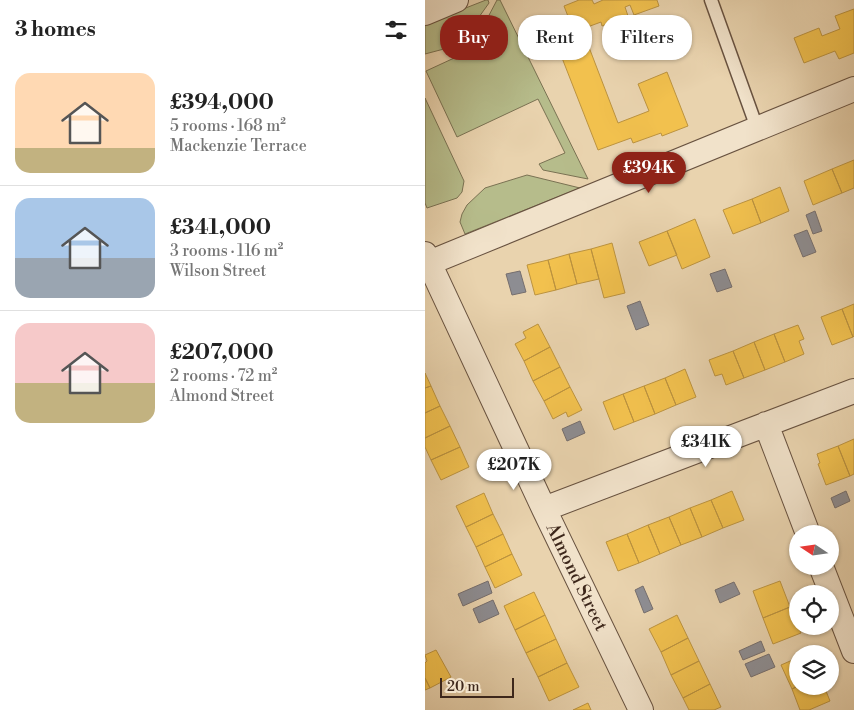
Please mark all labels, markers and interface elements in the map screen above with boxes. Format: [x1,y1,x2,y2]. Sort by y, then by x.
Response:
chip: Buy [440,15,508,60]
chip: Rent [518,15,592,60]
chip: Filters [602,15,692,60]
icon: filters [382,16,410,44]
text: 3 homes [15,17,96,43]
text: £394,000 [170,90,274,116]
icon: home [55,93,115,153]
text: 5 rooms · 168 m² [170,116,286,136]
text: Mackenzie Terrace [170,136,307,156]
pin: £394K [614,152,684,194]
text: £394K [623,158,675,178]
text: £341,000 [170,215,271,241]
icon: home [55,218,115,278]
text: 3 rooms · 116 m² [170,241,283,261]
text: Wilson Street [170,261,266,281]
text: £207,000 [170,340,274,366]
icon: home [55,343,115,403]
text: 2 rooms · 72 m² [170,366,277,386]
text: Almond Street [170,386,274,406]
pin: £341K [671,426,741,468]
text: £341K [681,432,731,452]
pin: £207K [479,448,549,491]
text: £207K [488,455,540,475]
street label: Almond Street [540,519,613,635]
north arrow [789,525,839,575]
map controls [789,525,839,695]
button: locate [789,585,839,635]
button: layers [789,645,839,695]
scale bar [440,675,514,698]
text: 20 m [447,678,479,696]

